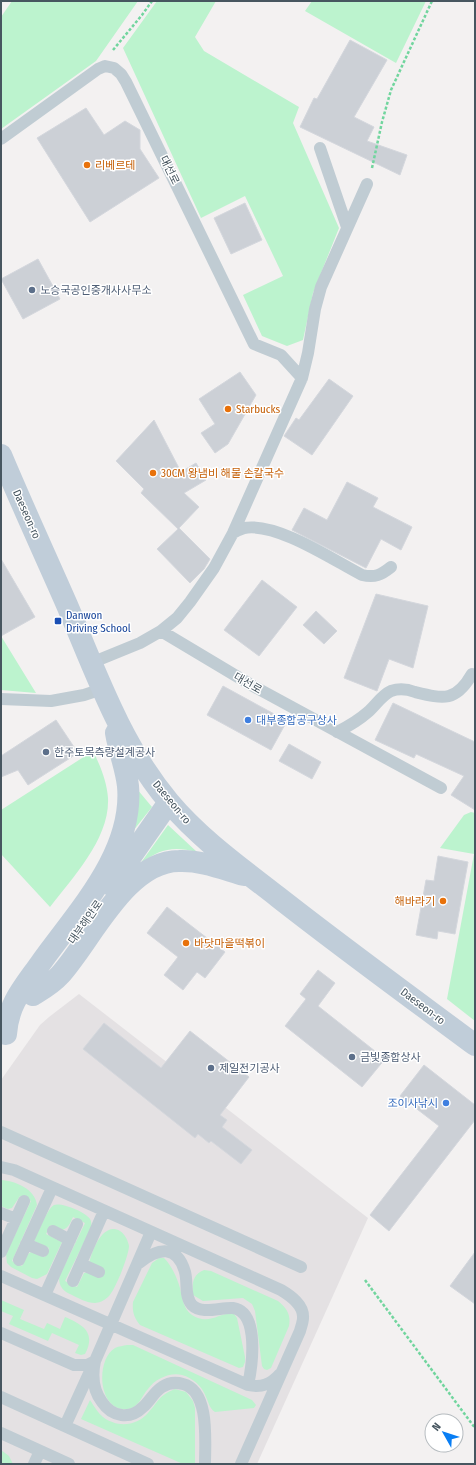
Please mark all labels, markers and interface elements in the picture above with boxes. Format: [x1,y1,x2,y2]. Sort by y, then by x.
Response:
street label: 대선로 [157,154,182,187]
place label: 리베르테 [95,159,135,172]
marker: 리베르테 [82,160,92,170]
place label: 노승국공인중개사사무소 [40,284,151,297]
marker: 노승국공인중개사사무소 [27,285,37,295]
place label: Starbucks [236,403,281,416]
marker: Starbucks [223,404,233,414]
place label: 30CM 왕냄비 해물 손칼국수 [161,467,284,480]
marker: 30CM 왕냄비 해물 손칼국수 [148,468,158,478]
street label: Daeseon-ro [10,488,43,541]
place label: Danwon Driving School [66,609,131,635]
marker: Danwon Driving School [53,616,63,626]
street label: 대선로 [231,670,264,697]
place label: 대부종합공구상사 [256,714,337,727]
marker: 대부종합공구상사 [243,715,253,725]
place label: 한주토목측량설계공사 [54,746,155,759]
marker: 한주토목측량설계공사 [41,747,51,757]
street label: Daeseon-ro [150,778,194,827]
place label: 해바라기 [395,895,435,908]
marker: 해바라기 [438,896,448,906]
street label: 대부해안로 [66,898,105,947]
place label: 바닷마을떡볶이 [194,937,265,950]
marker: 바닷마을떡볶이 [181,938,191,948]
street label: Daeseon-ro [398,985,448,1027]
place label: 금빛종합상사 [360,1051,421,1064]
marker: 금빛종합상사 [347,1052,357,1062]
place label: 제일전기공사 [219,1062,280,1075]
marker: 제일전기공사 [206,1063,216,1073]
place label: 조이사낚시 [387,1097,438,1110]
marker: 조이사낚시 [441,1098,451,1108]
north arrow [424,1413,464,1453]
text: N [429,1420,444,1434]

